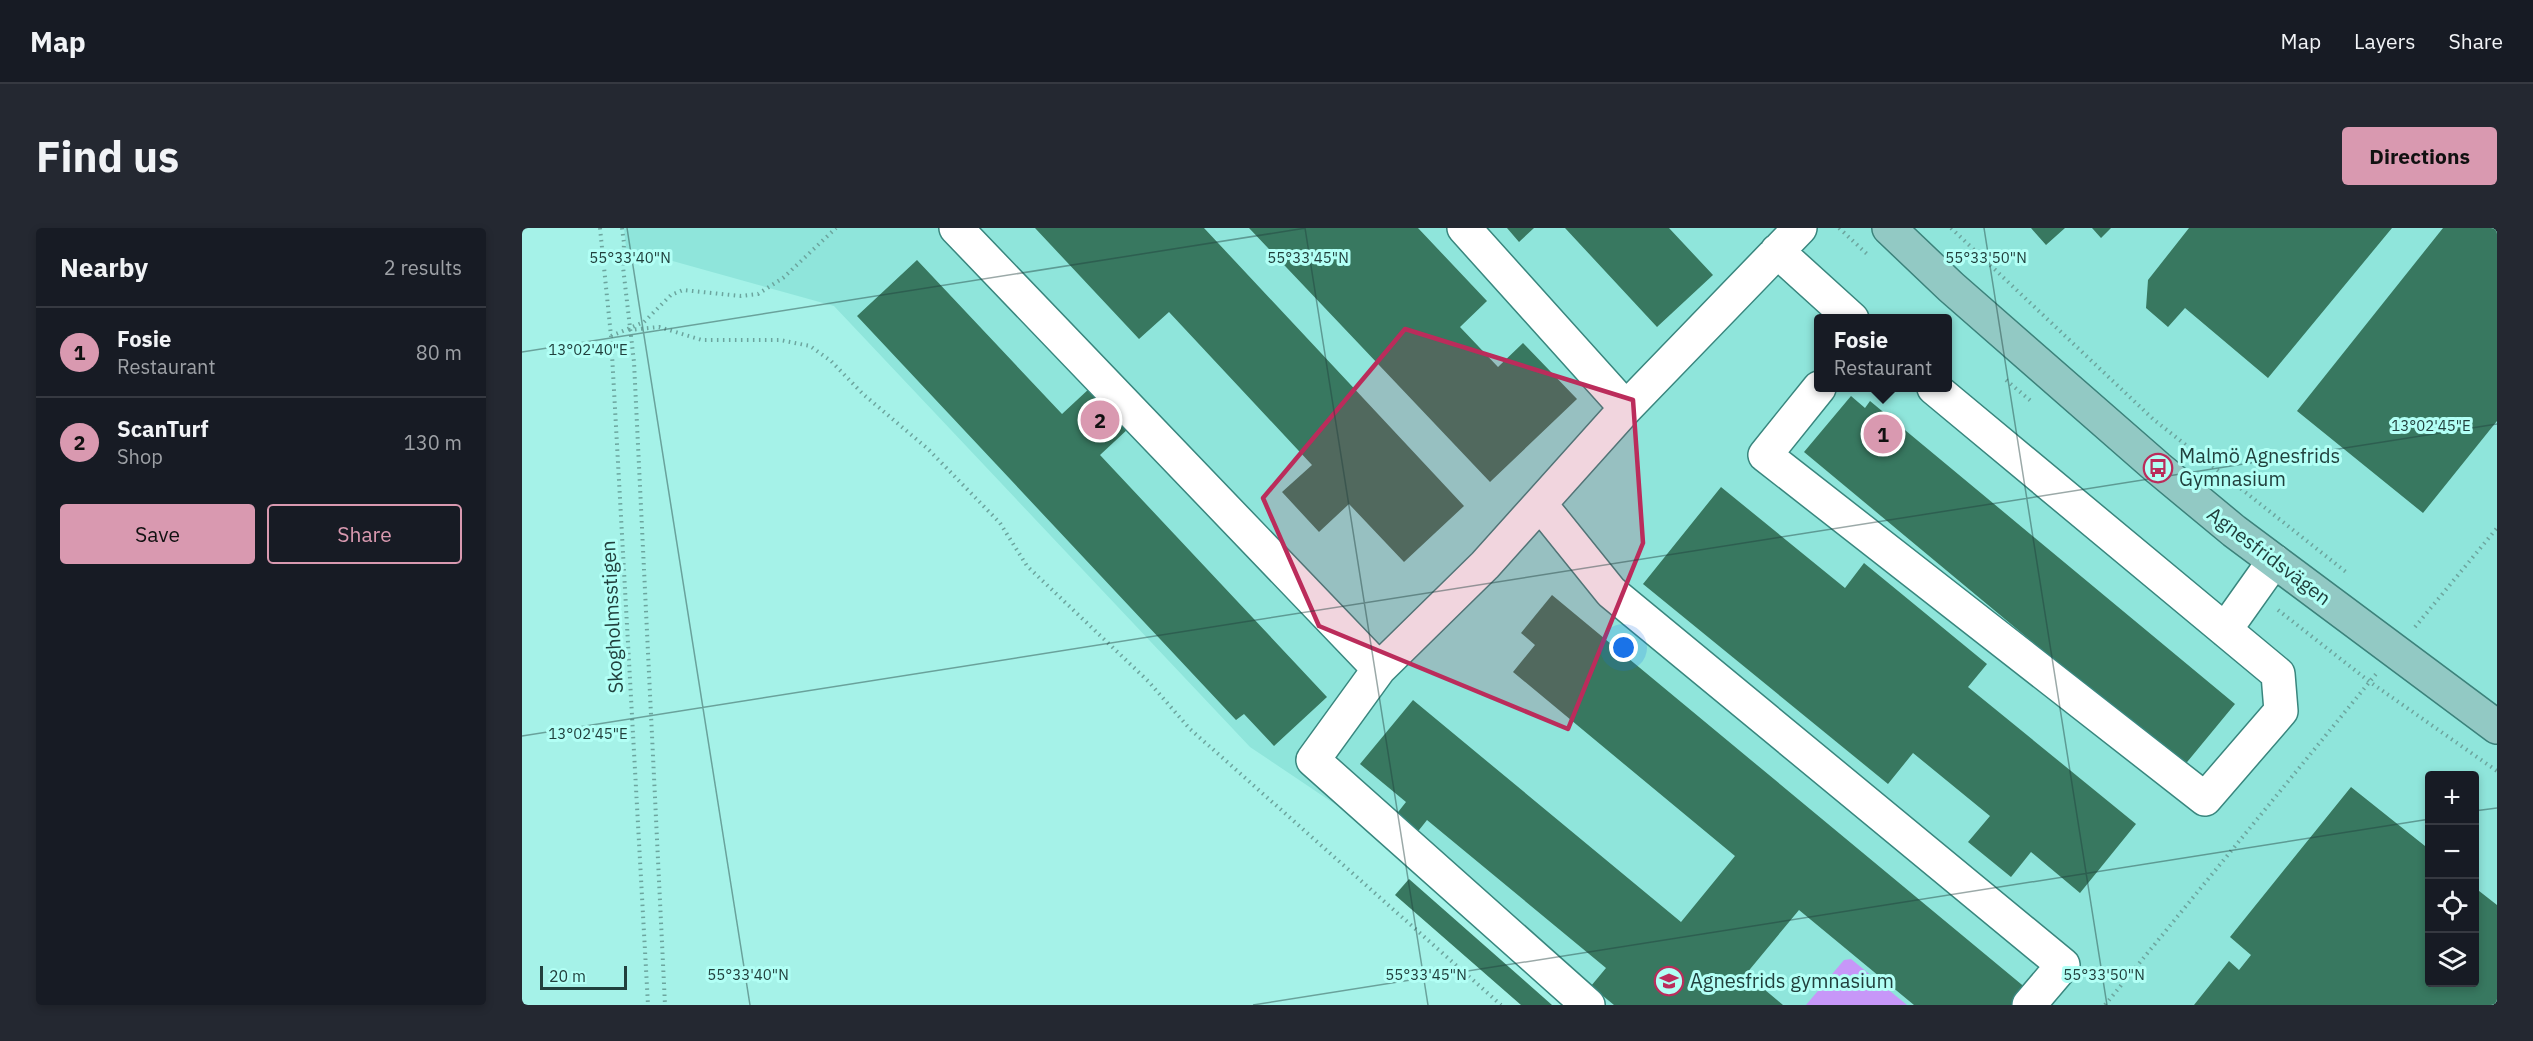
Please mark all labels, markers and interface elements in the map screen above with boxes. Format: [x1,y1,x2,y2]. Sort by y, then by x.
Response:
text: Map [30,23,86,60]
text: Map [2281,27,2321,55]
text: Layers [2354,27,2416,55]
text: Share [2449,27,2503,55]
button: Directions [2342,127,2497,185]
text: Find us [36,129,179,184]
text: 55°33'40"N [589,248,671,267]
text: 55°33'45"N [1267,248,1349,267]
text: 55°33'50"N [1945,248,2027,267]
text: Nearby [60,250,148,284]
text: 2 results [384,254,462,281]
popup [1814,314,1952,392]
text: Fosie [117,324,171,353]
text: Fosie [1834,325,1888,354]
text: 1 [74,339,86,366]
text: 80 m [416,339,462,366]
text: 13°02'40"E [548,340,628,359]
text: Restaurant [117,353,215,380]
text: Restaurant [1834,354,1932,381]
pin: 2 [1080,398,1120,442]
pin: 1 [1864,412,1902,456]
text: ScanTurf [117,414,209,443]
text: 13°02'45"E [2391,416,2471,435]
text: 2 [74,429,86,456]
text: 130 m [404,429,462,456]
place label: Malmö Agnesfrids Gymnasium [2179,442,2340,492]
text: Shop [117,443,163,470]
bus stop icon: Malmö Agnesfrids Gymnasium [2142,452,2174,484]
street label: Agnesfridsvägen [2202,500,2337,611]
button: Save [60,504,255,564]
button: Share [267,504,462,564]
street label: Skogholmsstigen [594,540,629,694]
your location [1609,633,1638,662]
text: 13°02'45"E [548,724,628,743]
map controls [2425,771,2479,987]
button: + [2425,771,2479,825]
button: − [2425,825,2479,879]
button: locate [2425,879,2479,933]
button: layers [2425,933,2479,987]
scale bar [540,963,627,990]
text: 55°33'40"N [707,965,789,984]
text: 55°33'45"N [1385,965,1467,984]
school or university icon: Agnesfrids gymnasium [1653,965,1685,997]
text: 55°33'50"N [2063,965,2145,984]
text: 20 m [549,966,586,986]
place label: Agnesfrids gymnasium [1690,967,1894,994]

